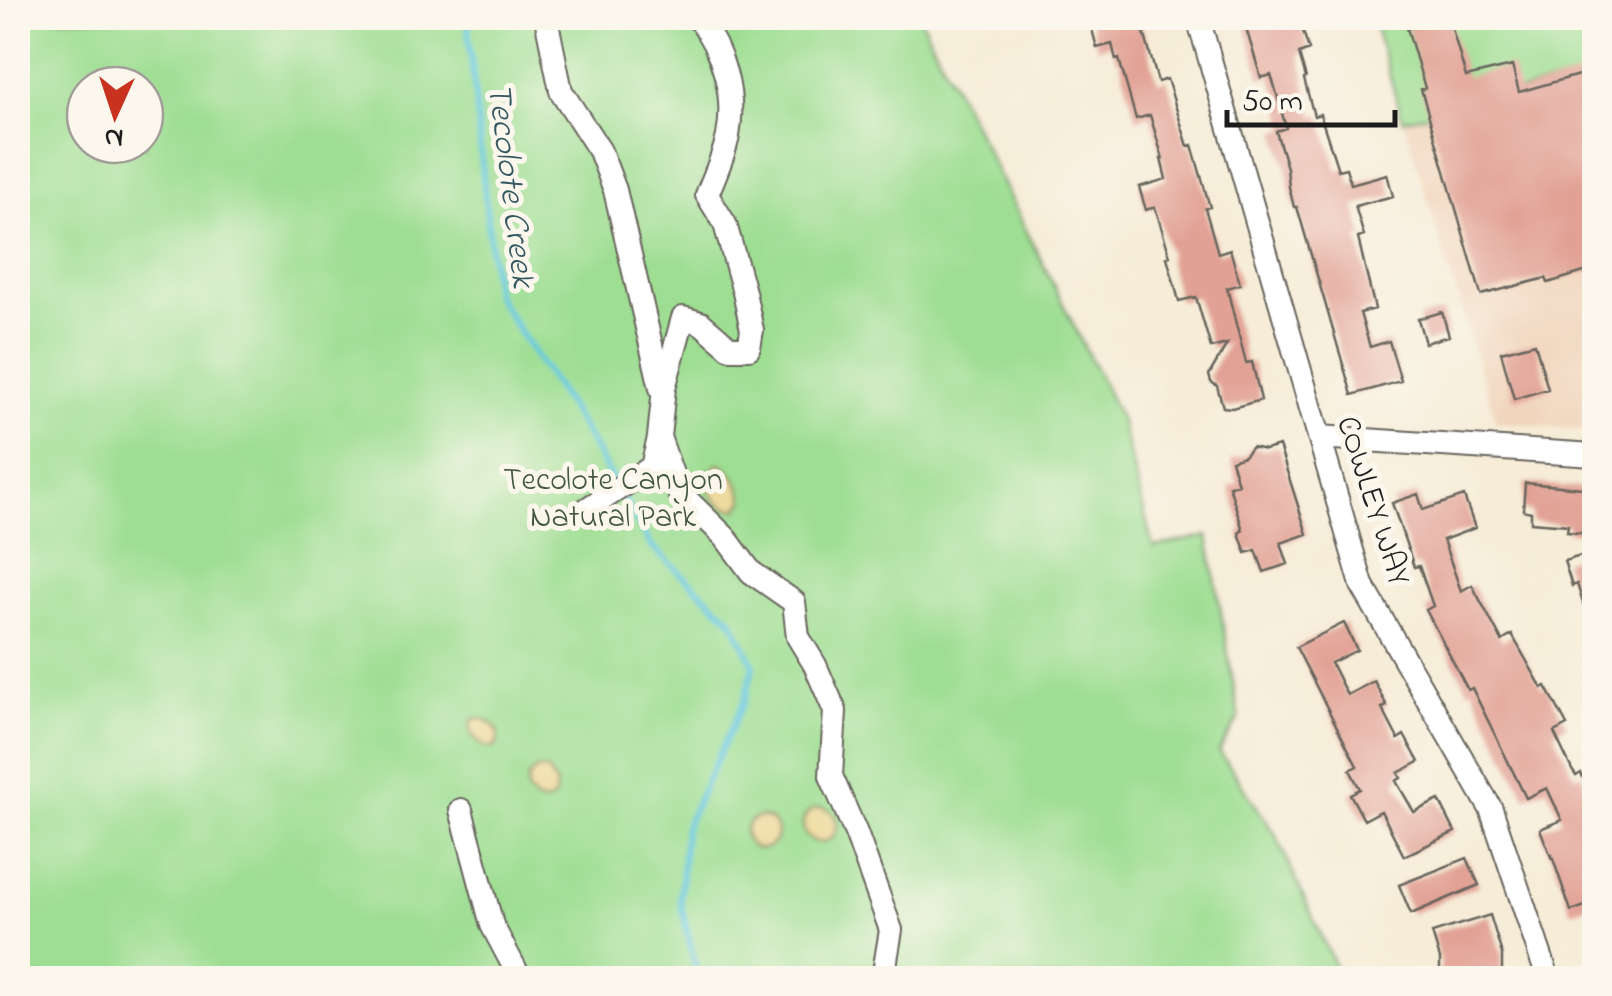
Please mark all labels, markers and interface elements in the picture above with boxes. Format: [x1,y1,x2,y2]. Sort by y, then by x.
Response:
north arrow [65,65,165,165]
scale bar [1227,65,1394,127]
water label: Tecolote Creek [472,80,548,292]
text: 50 m [1242,81,1303,125]
text: N [103,116,124,157]
street label: COWLEY WAY [1322,410,1421,592]
park label: Tecolote Canyon Natural Park [503,458,723,542]

